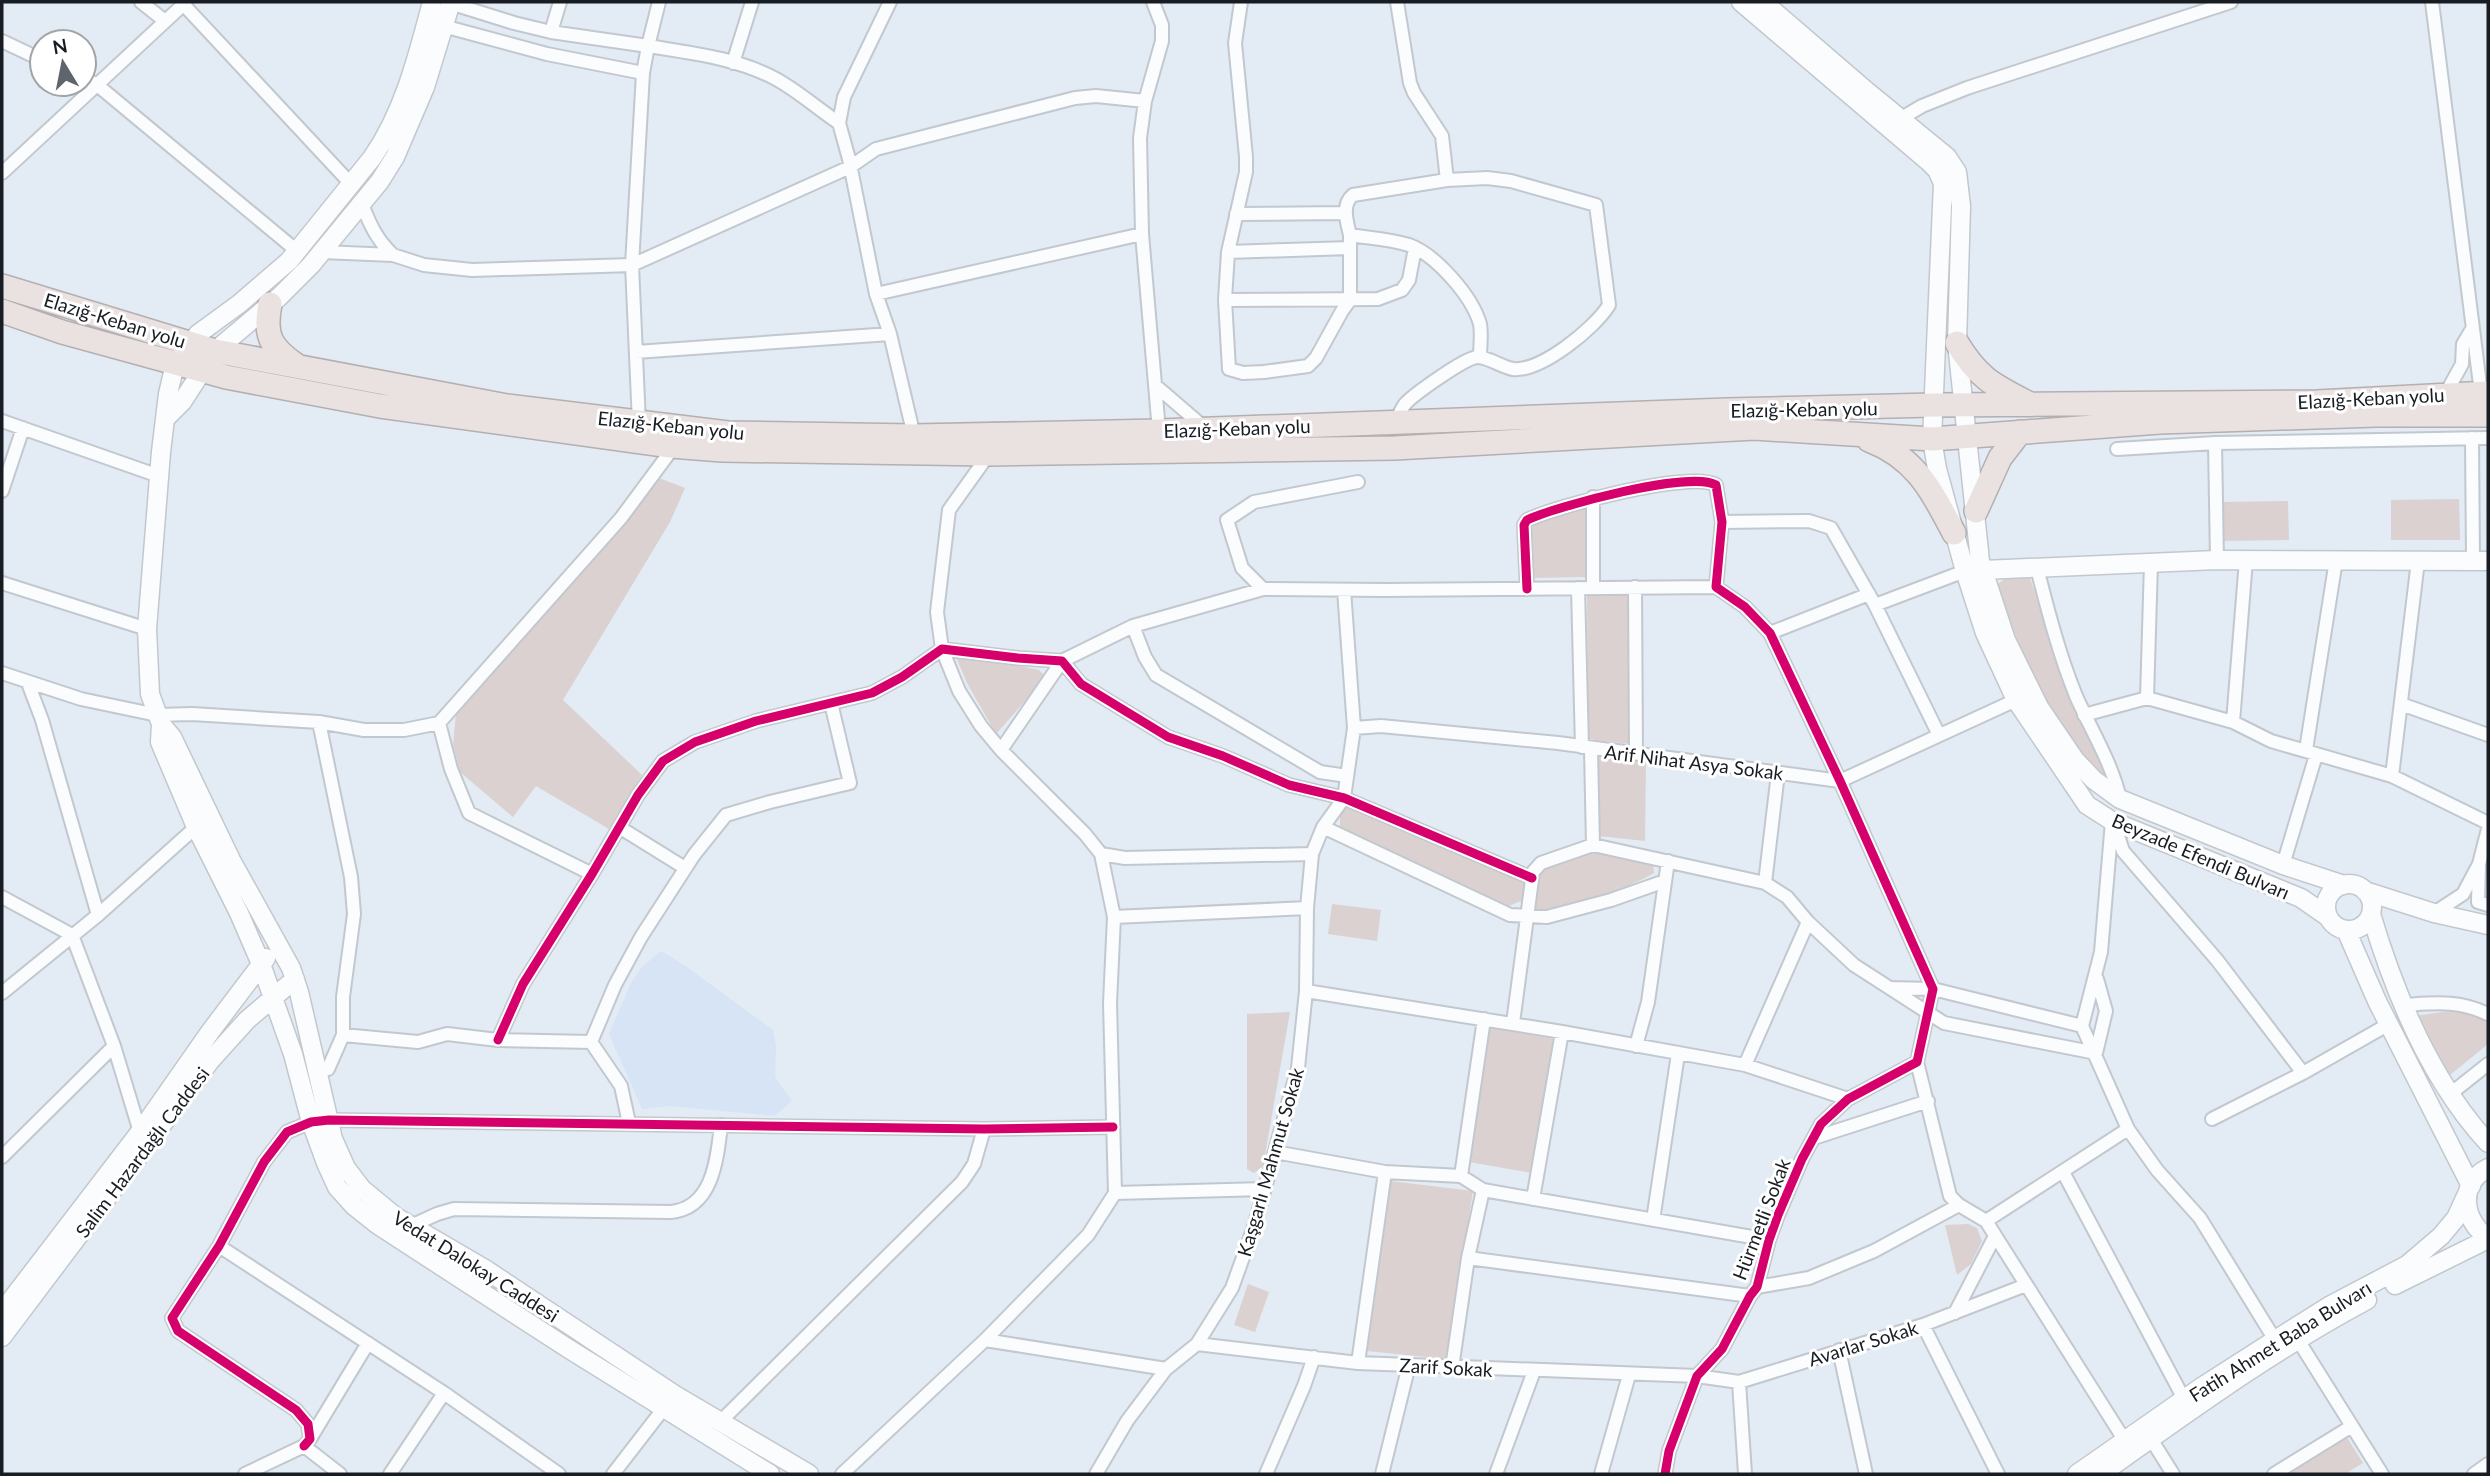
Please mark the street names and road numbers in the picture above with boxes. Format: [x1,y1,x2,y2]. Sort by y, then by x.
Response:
street label: Elazığ-Keban yolu [41,287,189,353]
street label: Elazığ-Keban yolu [2297,383,2445,413]
street label: Elazığ-Keban yolu [1730,396,1878,422]
street label: Elazığ-Keban yolu [597,406,745,444]
street label: Elazığ-Keban yolu [1163,414,1311,442]
street label: Arif Nihat Asya Sokak [1603,740,1785,784]
street label: Beyzade Efendi Bulvarı [2109,808,2293,904]
street label: Salim Hazardağlı Caddesi [70,1062,214,1242]
street label: Kaşgarlı Mahmut Sokak [1232,1065,1308,1259]
street label: Hürmetli Sokak [1727,1155,1795,1283]
street label: Vedat Dalokay Caddesi [389,1206,563,1326]
street label: Fatih Ahmet Baba Bulvarı [2185,1276,2375,1406]
street label: Avarlar Sokak [1806,1315,1921,1371]
street label: Zarif Sokak [1399,1353,1494,1381]

